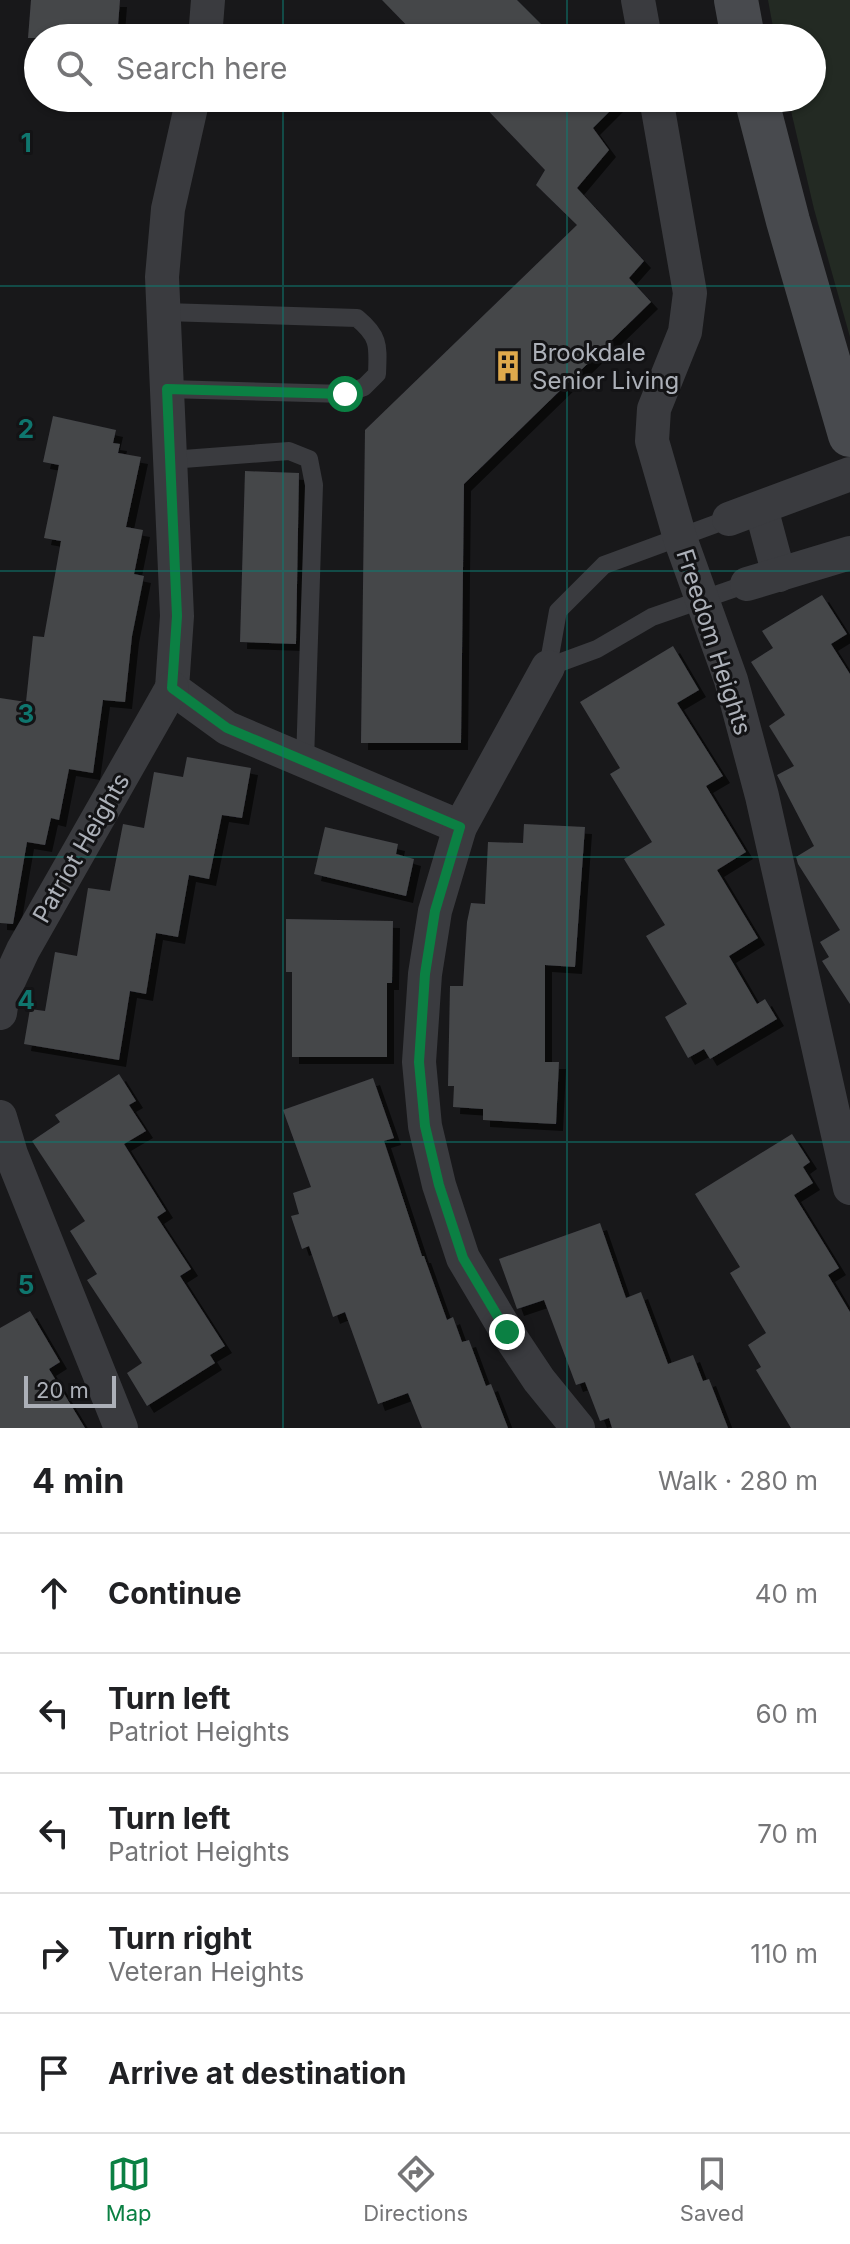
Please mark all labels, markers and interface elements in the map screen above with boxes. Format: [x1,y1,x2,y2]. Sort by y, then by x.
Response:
search box [24,24,826,112]
icon: search [52,46,96,90]
text: Search here [116,50,288,86]
text: 1 [20,127,32,158]
place label: Brookdale Senior Living [532,338,679,395]
building icon: Brookdale Senior Living [491,349,525,383]
route start [327,376,363,412]
text: 2 [18,413,34,444]
street label: Freedom Heights [670,545,758,739]
text: 3 [18,698,34,729]
street label: Patriot Heights [27,768,135,928]
text: 4 [17,984,35,1015]
text: 5 [18,1269,34,1300]
route end [489,1314,525,1350]
scale bar [24,1372,116,1408]
text: 20 m [36,1377,89,1403]
text: 4 min [32,1460,124,1501]
text: Walk · 280 m [658,1465,818,1496]
icon: ahead [32,1571,76,1615]
text: Continue [108,1575,242,1611]
text: 40 m [755,1578,818,1609]
text: Turn left [108,1680,230,1716]
icon: left [32,1691,76,1735]
text: 60 m [755,1698,818,1729]
text: Patriot Heights [108,1716,290,1747]
text: Turn left [108,1800,230,1836]
icon: left [32,1811,76,1855]
text: 70 m [757,1818,818,1849]
text: Patriot Heights [108,1836,290,1867]
text: Turn right [108,1920,252,1956]
icon: right [32,1931,76,1975]
text: 110 m [750,1938,818,1969]
text: Veteran Heights [108,1956,304,1987]
icon: arrive [32,2051,76,2095]
text: Arrive at destination [108,2055,406,2091]
tab: Map [106,2152,152,2226]
tab: Directions [363,2152,468,2226]
tab: Saved [680,2152,744,2226]

